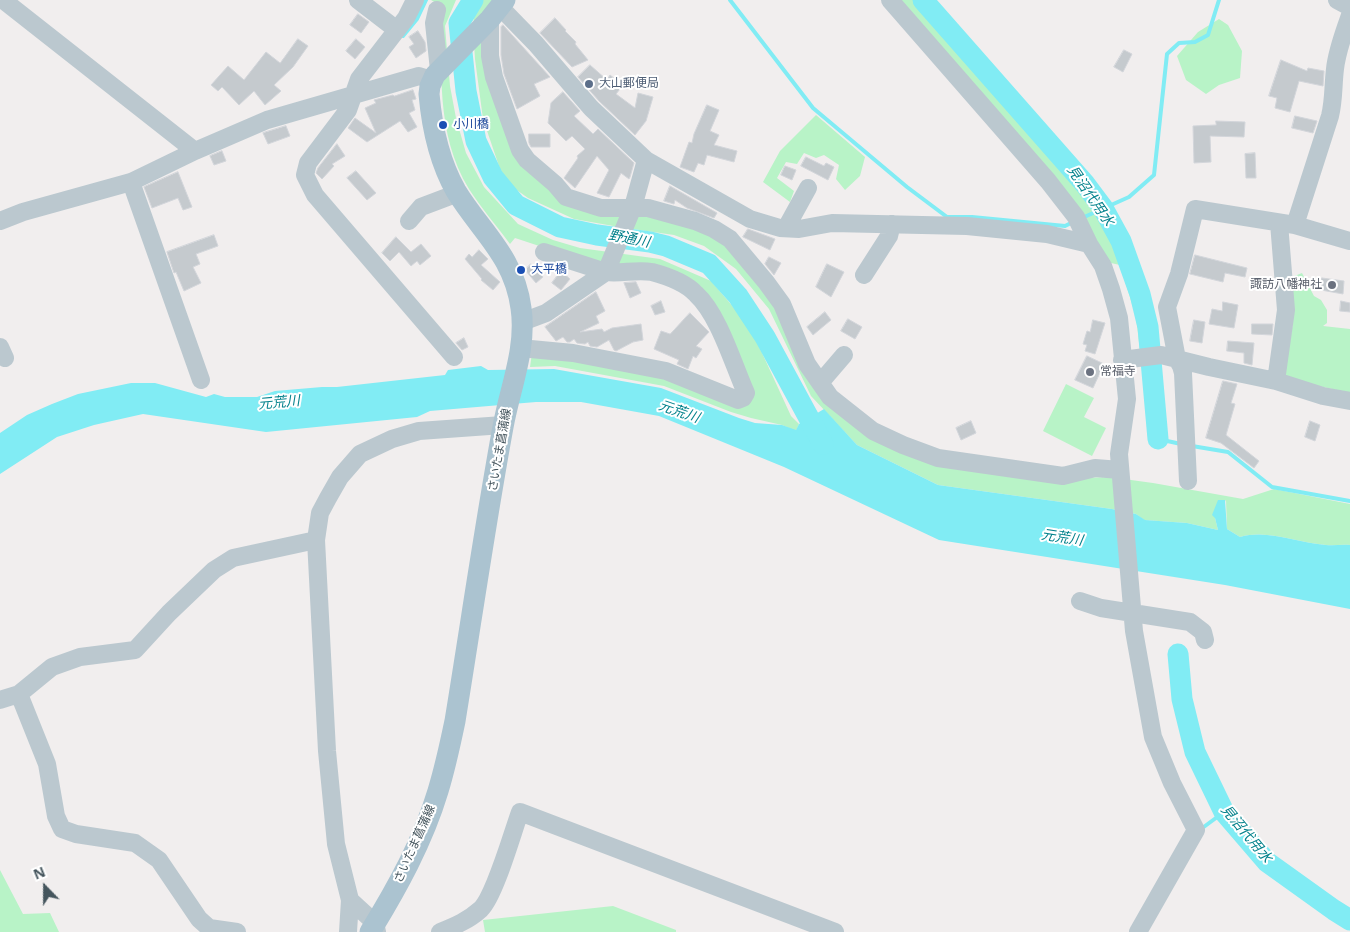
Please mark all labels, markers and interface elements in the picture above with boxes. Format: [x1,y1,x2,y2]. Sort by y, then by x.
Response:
place label: 大山郵便局 [599,77,659,91]
marker: 大山郵便局 [583,78,595,90]
place label: 小川橋 [453,118,489,132]
marker: 小川橋 [437,119,449,131]
water label: 見沼代用水 [1063,163,1117,229]
water label: 野通川 [607,227,651,251]
place label: 大平橋 [531,263,567,277]
marker: 大平橋 [515,264,527,276]
place label: 諏訪八幡神社 [1250,278,1322,292]
marker: 諏訪八幡神社 [1326,279,1338,291]
place label: 常福寺 [1100,365,1136,379]
marker: 常福寺 [1084,366,1096,378]
water label: 元荒川 [257,393,301,413]
water label: 元荒川 [656,397,702,427]
street label: さいたま菖蒲線 [486,407,514,493]
water label: 元荒川 [1040,526,1084,550]
water label: 見沼代用水 [1217,802,1275,866]
street label: さいたま菖蒲線 [391,803,439,885]
north arrow [20,862,70,912]
text: N [30,862,48,884]

